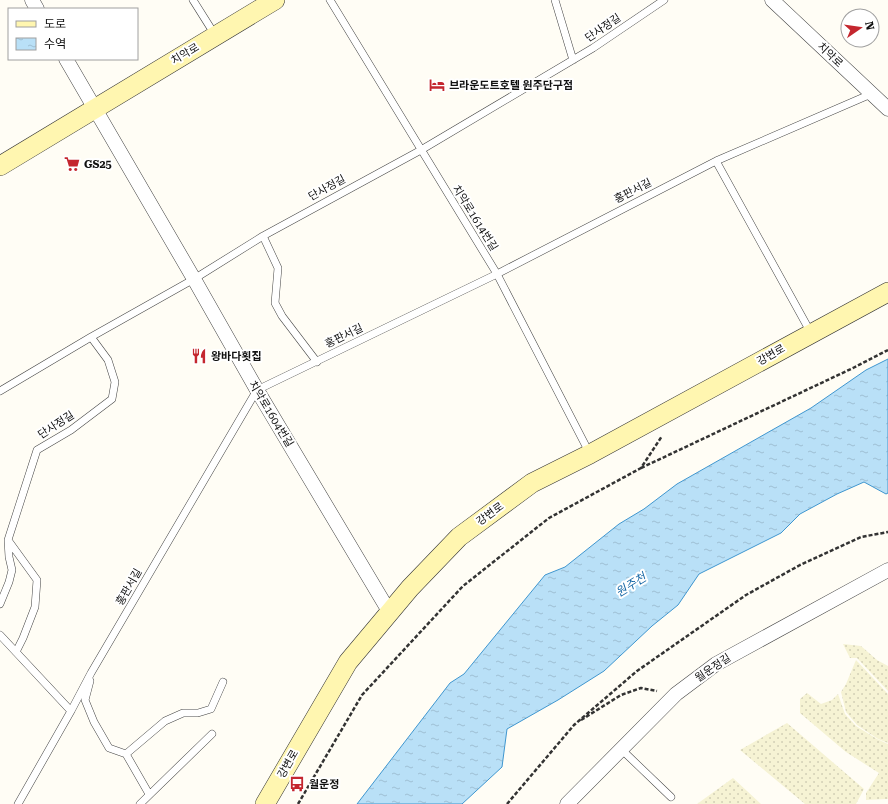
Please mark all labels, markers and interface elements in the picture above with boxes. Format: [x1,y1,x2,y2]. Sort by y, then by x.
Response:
legend [8,8,138,60]
north arrow [840,8,880,48]
street label: 단사정길 [583,11,623,45]
text: 도로 [44,17,66,31]
text: N [862,20,877,32]
text: 수역 [44,37,66,51]
street label: 치악로 [815,40,845,70]
street label: 치악로 [169,41,201,67]
hotel icon: 브라운도트호텔 원주단구점 [428,76,446,94]
place label: 브라운도트호텔 원주단구점 [449,79,573,92]
supermarket icon: GS25 [63,155,81,173]
place label: GS25 [84,158,112,171]
street label: 단사정길 [306,173,348,203]
street label: 홍판서길 [612,176,654,206]
street label: 치악로1614번길 [450,183,500,253]
street label: 홍판서길 [323,321,365,351]
street label: 강변로 [755,342,787,368]
restaurant icon: 왕바다횟집 [190,347,208,365]
place label: 왕바다횟집 [211,350,262,363]
street label: 치악로1604번길 [246,378,296,450]
street label: 단사정길 [35,409,77,441]
street label: 강변로 [474,500,506,528]
street label: 홍판서길 [113,566,145,608]
water label: 원주천 [613,569,650,600]
street label: 월운정길 [693,651,733,685]
street label: 강변로 [275,748,301,780]
bus stop icon: 월운정 [288,775,306,793]
place label: 월운정 [309,778,339,791]

